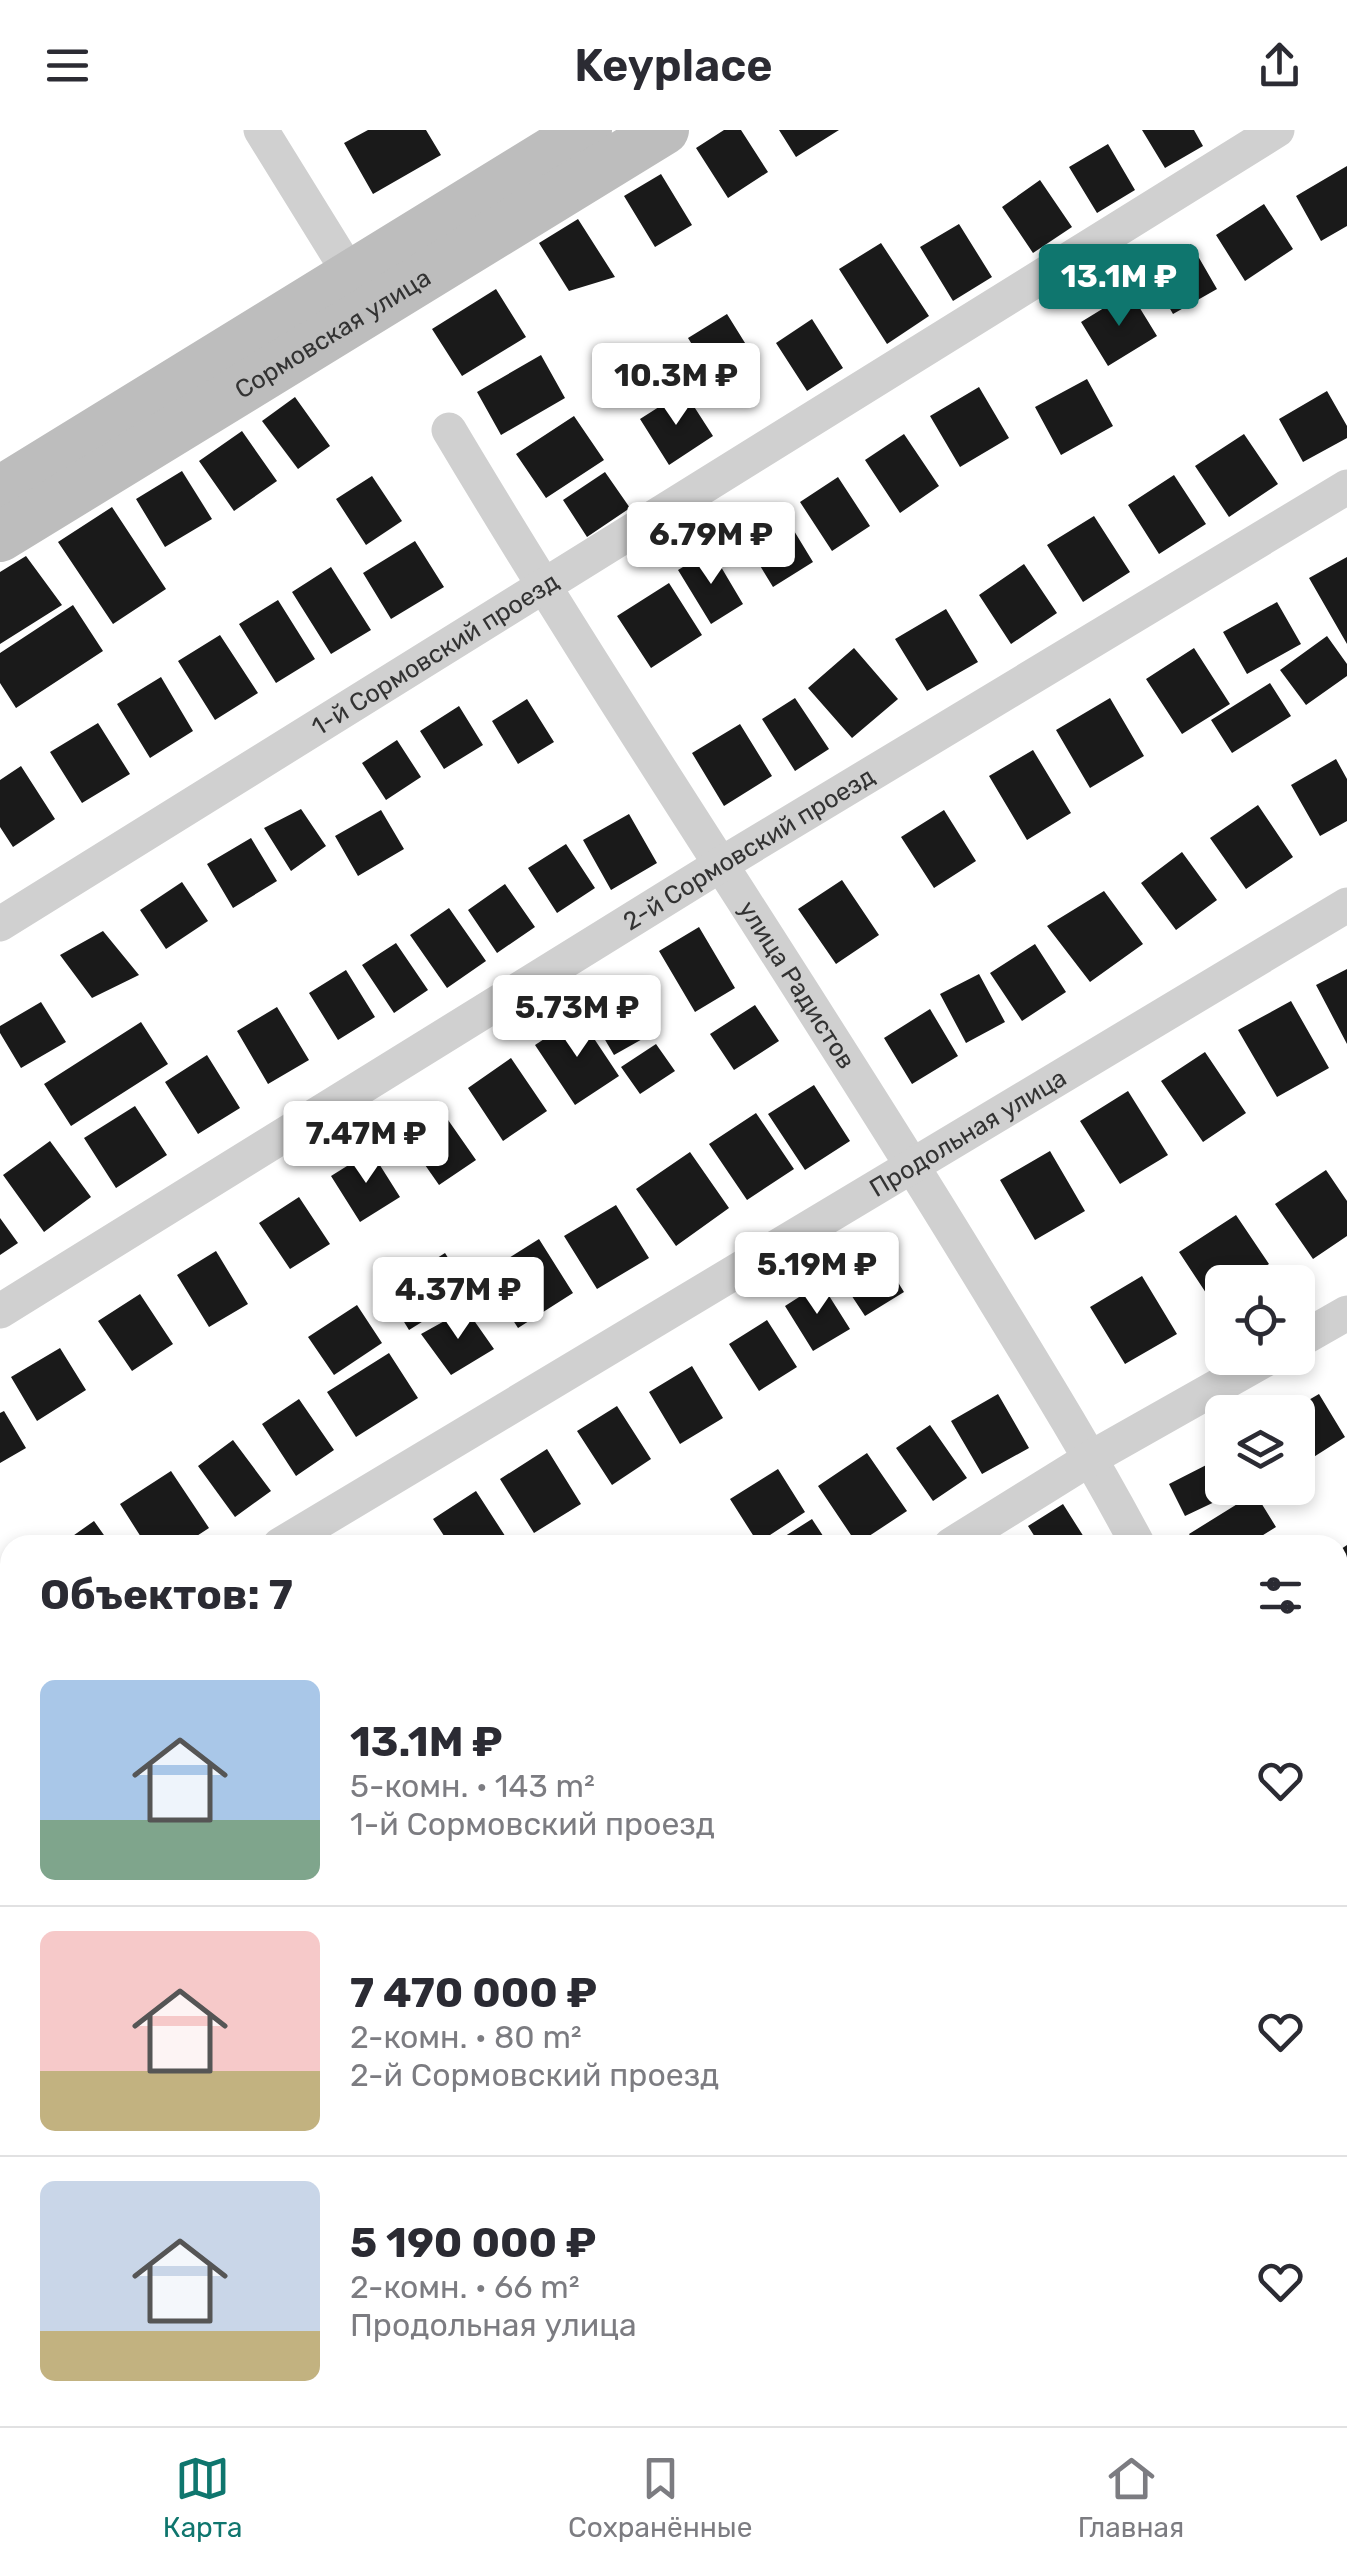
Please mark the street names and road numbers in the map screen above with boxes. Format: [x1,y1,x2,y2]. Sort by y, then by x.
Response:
street label: Сормовская улица [230,263,436,405]
street label: 1-й Сормовский проезд [306,566,564,742]
street label: 2-й Сормовский проезд [618,761,880,936]
street label: улица Радистов [733,896,861,1074]
street label: Продольная улица [864,1063,1072,1203]

